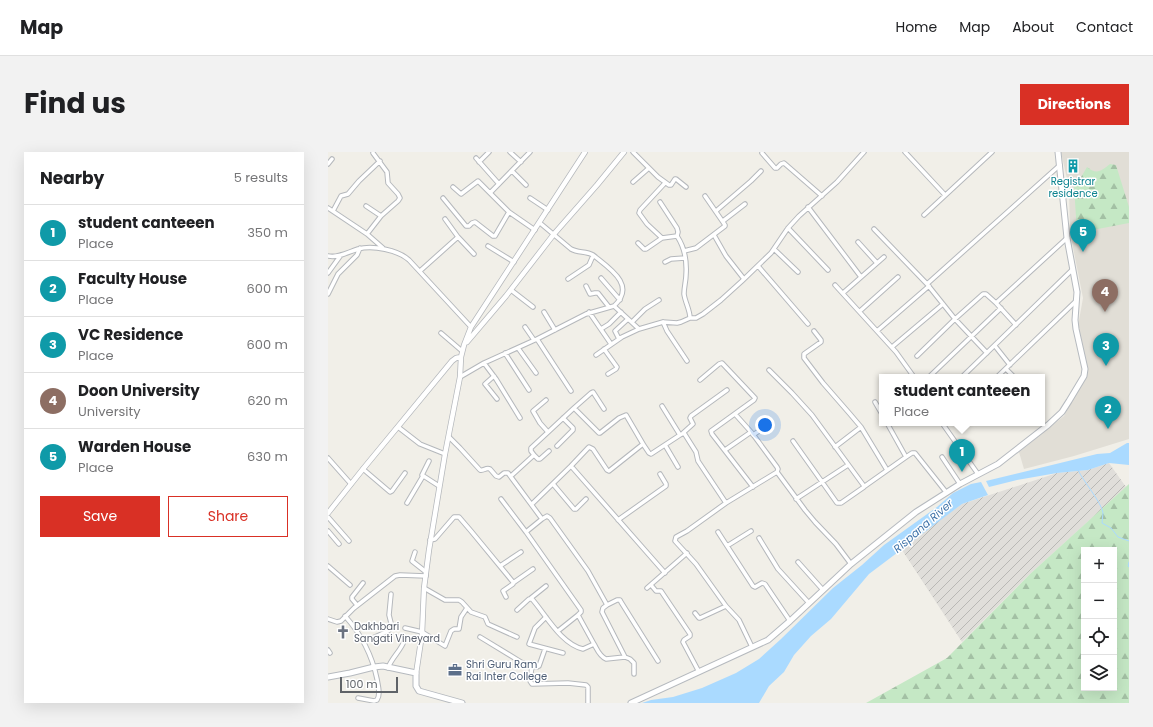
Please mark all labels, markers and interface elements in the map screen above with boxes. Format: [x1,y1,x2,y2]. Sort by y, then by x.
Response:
text: Map [20,14,63,41]
text: Home [895,17,937,37]
text: Map [959,17,990,37]
text: About [1012,17,1054,37]
text: Contact [1076,17,1133,37]
text: Find us [24,84,126,123]
button: Directions [1020,84,1129,125]
building icon: Registrar residence [1065,158,1081,174]
text: Nearby [40,166,104,190]
text: 5 results [234,168,288,187]
place label: Registrar residence [1048,174,1098,201]
text: student canteeen [78,212,215,233]
pin: 5 [1070,219,1096,252]
text: 1 [51,223,55,242]
text: 350 m [247,223,288,242]
text: Place [78,234,113,253]
text: Faculty House [78,268,187,289]
text: 2 [49,279,57,298]
text: 600 m [247,279,288,298]
pin: 4 [1092,279,1118,312]
text: Place [78,290,113,309]
text: VC Residence [78,324,183,345]
pin: 3 [1093,333,1119,366]
text: 3 [49,335,57,354]
text: 600 m [247,335,288,354]
text: Place [78,346,113,365]
popup [879,374,1045,426]
text: Doon University [78,380,200,401]
text: student canteeen [894,380,1030,401]
text: 4 [49,391,57,410]
text: 620 m [247,391,288,410]
pin: 2 [1095,396,1121,429]
text: University [78,402,141,421]
text: Place [894,402,929,421]
your location [755,415,775,435]
text: Warden House [78,436,191,457]
pin: 1 [949,439,975,472]
text: 5 [49,447,57,466]
text: 630 m [247,447,288,466]
text: Place [78,458,113,477]
water label: Rispana River [890,495,957,556]
button: Save [40,496,160,537]
button: Share [168,496,288,537]
map controls [1081,547,1117,691]
button: + [1081,547,1117,583]
button: − [1081,583,1117,619]
place label: Dakhbari Sangati Vineyard [354,619,440,646]
button: locate [1081,619,1117,655]
church icon: Dakhbari Sangati Vineyard [335,624,351,640]
button: layers [1081,655,1117,691]
place label: Shri Guru Ram Rai Inter College [466,657,547,684]
office icon: Shri Guru Ram Rai Inter College [447,662,463,678]
scale bar [340,675,398,694]
text: 100 m [346,676,378,692]

